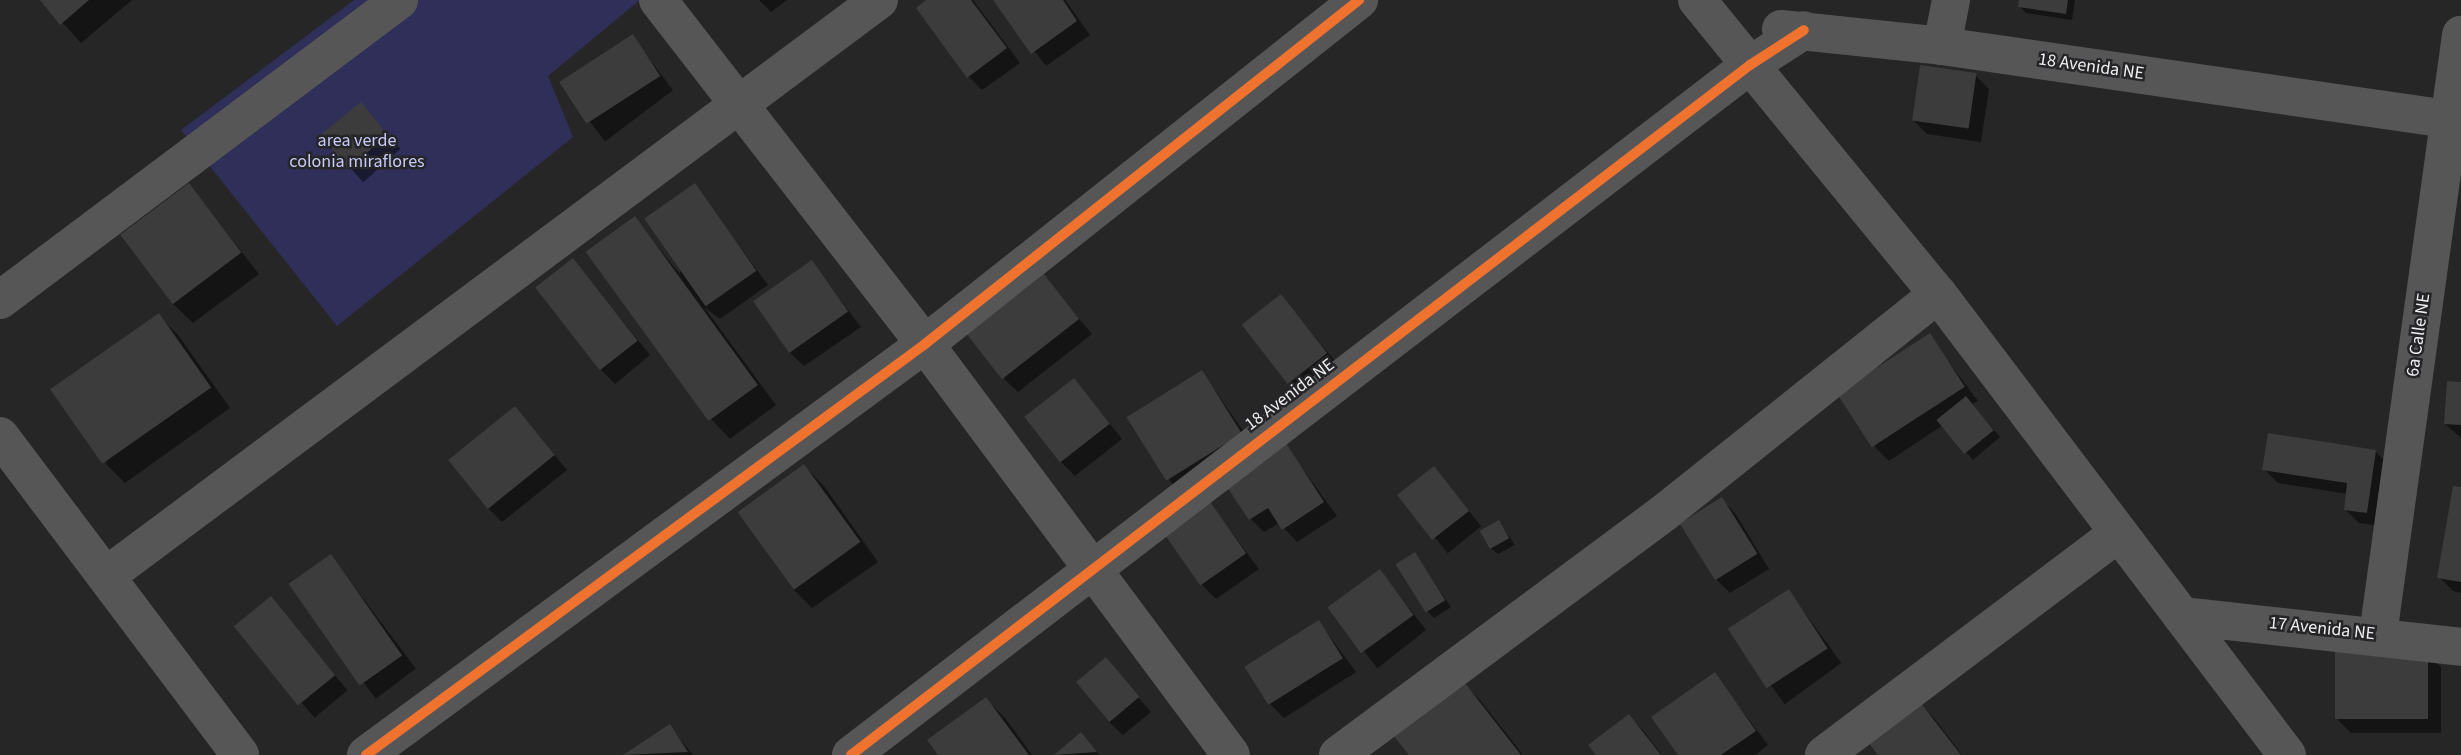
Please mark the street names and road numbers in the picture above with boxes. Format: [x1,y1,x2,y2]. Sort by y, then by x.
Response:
street label: 18 Avenida NE [2037,49,2145,85]
street label: 6a Calle NE [2402,292,2436,378]
street label: 18 Avenida NE [1241,354,1339,436]
street label: 17 Avenida NE [2268,613,2376,645]

